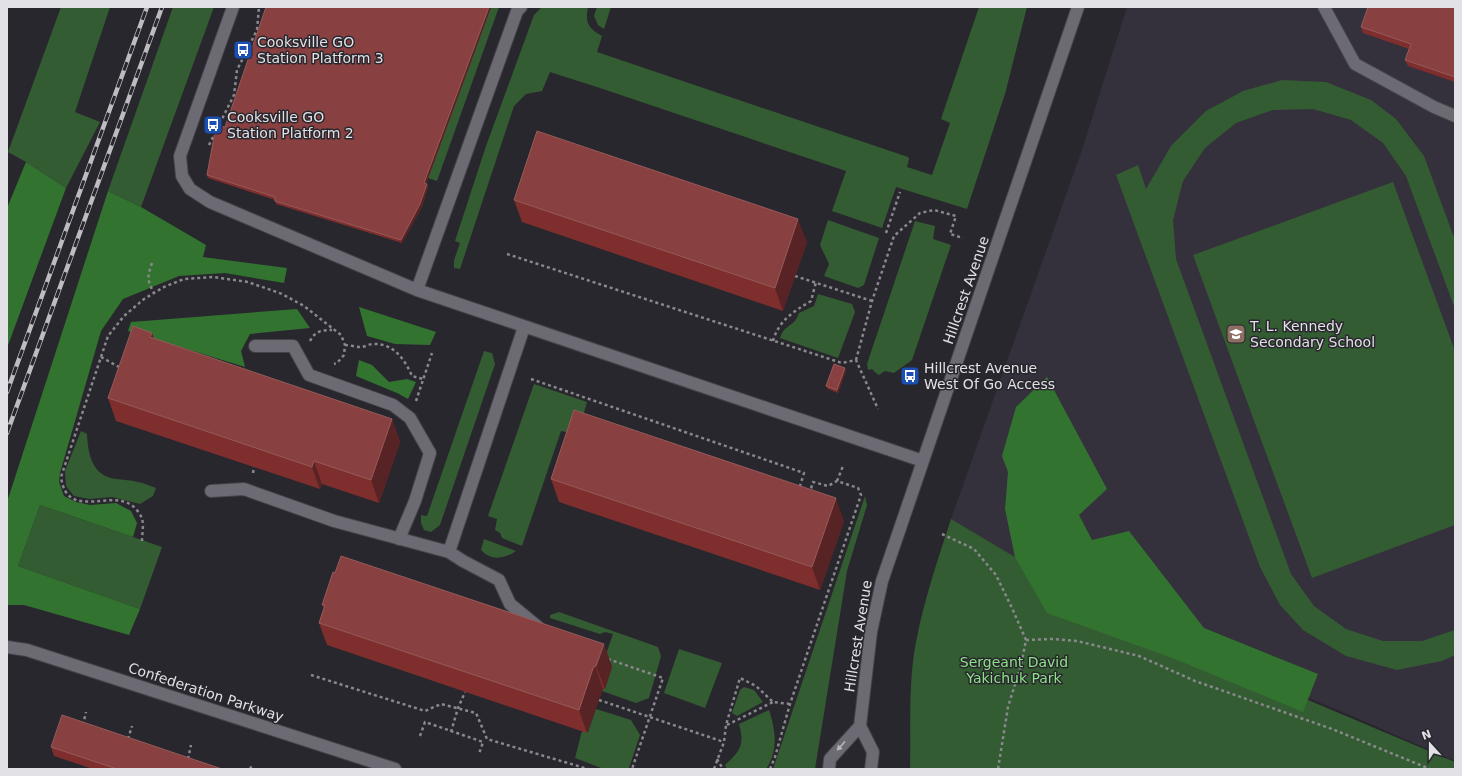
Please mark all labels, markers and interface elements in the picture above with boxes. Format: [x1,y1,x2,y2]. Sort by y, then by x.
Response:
place label: Cooksville GO Station Platform 3 [257,34,384,66]
bus stop icon: Cooksville GO Station Platform 3 [232,39,254,61]
place label: Cooksville GO Station Platform 2 [227,109,354,141]
bus stop icon: Cooksville GO Station Platform 2 [202,114,224,136]
street label: Hillcrest Avenue [940,234,992,346]
place label: T. L. Kennedy Secondary School [1249,318,1375,350]
school or university icon: T. L. Kennedy Secondary School [1225,323,1247,345]
place label: Hillcrest Avenue West Of Go Access [924,360,1055,392]
bus stop icon: Hillcrest Avenue West Of Go Access [899,365,921,387]
street label: Hillcrest Avenue [841,579,875,693]
park label: Sergeant David Yakichuk Park [960,654,1068,686]
street label: Confederation Parkway [126,659,286,725]
north arrow [1410,724,1450,764]
text: N [1420,727,1433,743]
one-way arrow [837,741,846,751]

